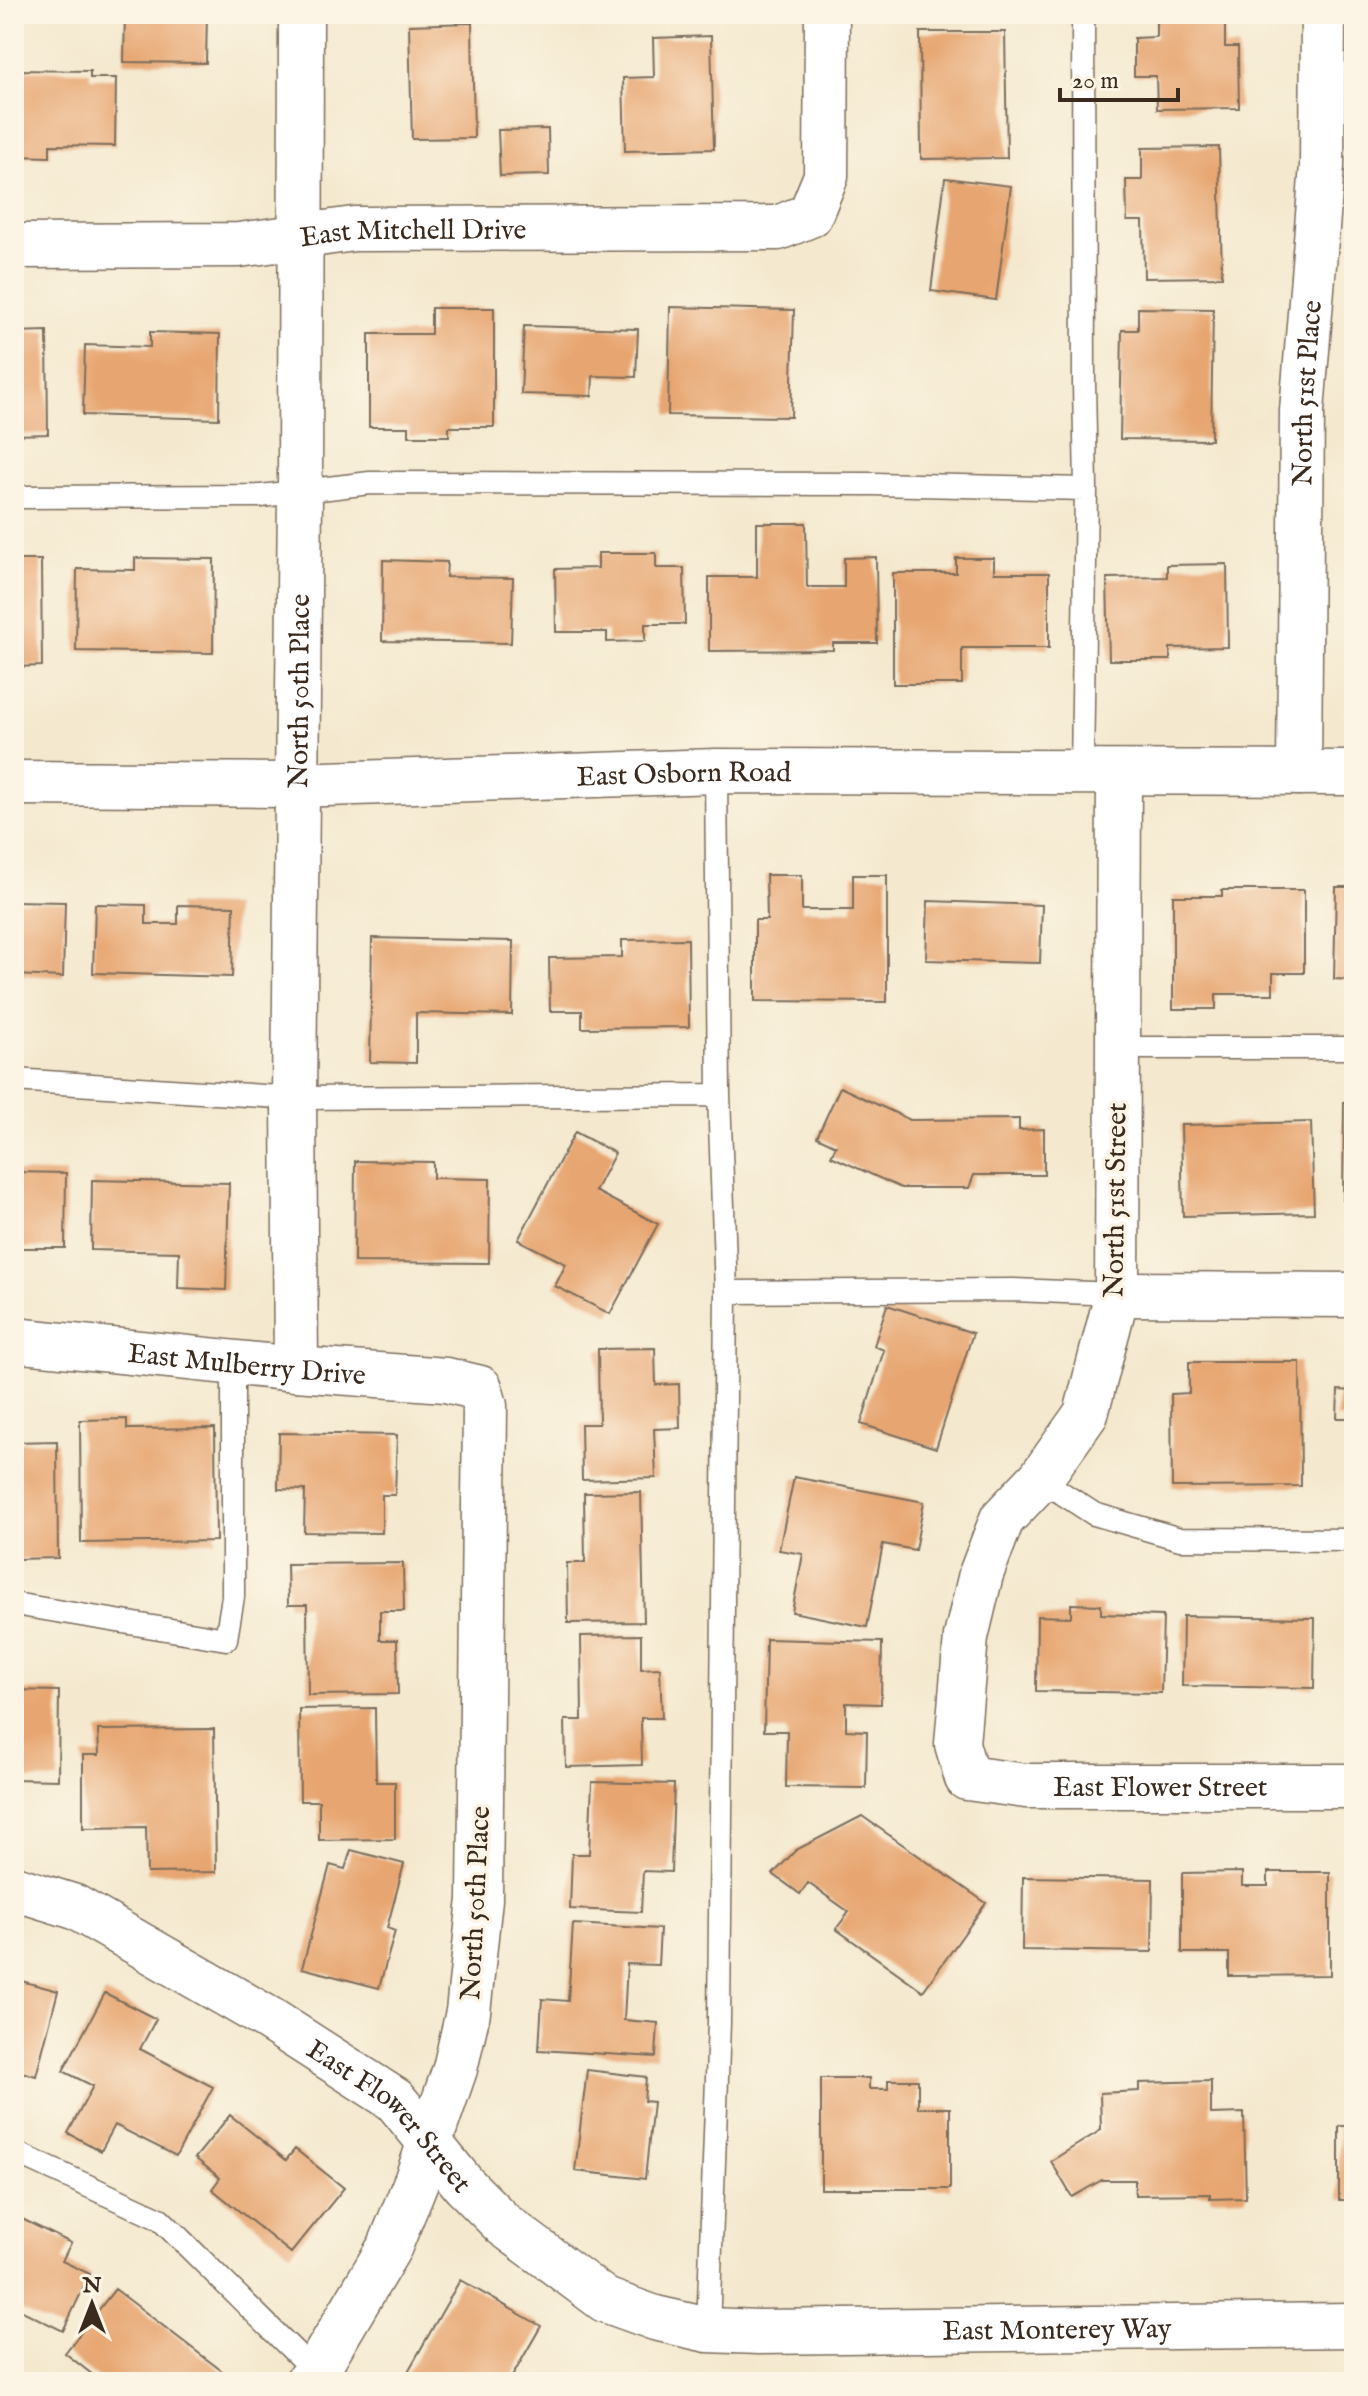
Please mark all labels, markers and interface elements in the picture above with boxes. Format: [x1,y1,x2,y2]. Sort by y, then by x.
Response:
scale bar [1060,52,1178,102]
text: 20 m [1072,66,1119,97]
street label: East Mitchell Drive [298,214,527,256]
street label: North 51st Place [1286,299,1331,486]
street label: North 50th Place [282,593,319,789]
street label: East Osborn Road [576,756,791,796]
street label: North 51st Street [1097,1102,1136,1298]
street label: East Mulberry Drive [126,1337,367,1394]
street label: East Flower Street [1053,1771,1268,1806]
street label: North 50th Place [454,1805,499,2001]
street label: East Flower Street [299,2033,478,2201]
north arrow [52,2264,132,2344]
text: N [81,2272,102,2300]
street label: East Monterey Way [942,2312,1172,2350]

